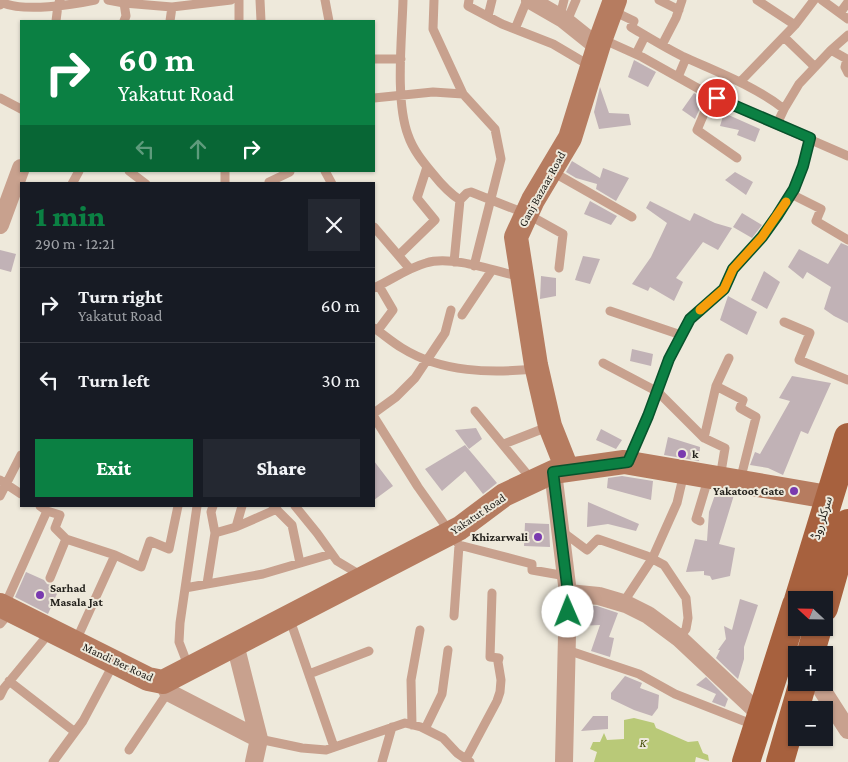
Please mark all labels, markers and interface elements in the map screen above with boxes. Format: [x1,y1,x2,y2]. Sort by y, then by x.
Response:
icon: right [35,40,100,105]
text: 60 m [118,40,195,79]
pin [696,77,738,119]
text: Yakatut Road [118,81,234,106]
icon: arrive [703,84,731,112]
icon: left [131,135,159,163]
icon: ahead [184,135,212,163]
icon: right [237,135,265,163]
street label: Ganj Bazaar Road [516,148,569,229]
text: 1 min [35,199,105,232]
button: close [308,199,360,251]
text: 290 m · 12:21 [35,235,115,252]
text: Turn right [78,286,163,307]
icon: right [35,291,63,319]
text: 60 m [321,295,360,316]
text: Yakatut Road [78,307,162,324]
icon: left [35,366,63,394]
text: Turn left [78,370,150,391]
text: 30 m [321,370,360,391]
button: Exit [35,439,193,497]
button: Share [203,439,360,497]
place label: k [692,447,699,461]
marker: k [676,448,688,460]
place label: Yakatoot Gate [713,484,784,498]
marker: Yakatoot Gate [788,485,800,497]
street label: Yakatut Road [448,490,509,537]
street label: سرکلر روڈ [808,494,835,541]
place label: Khizarwali [472,530,529,544]
marker: Khizarwali [532,531,544,543]
place label: Sarhad Masala Jat [50,581,103,609]
position arrow [541,585,593,637]
marker: Sarhad Masala Jat [34,589,46,601]
north arrow [788,591,832,636]
map controls [788,591,833,746]
street label: Mandi Ber Road [80,640,156,685]
button: + [788,646,833,691]
button: − [788,701,833,746]
park label: K [640,736,648,750]

